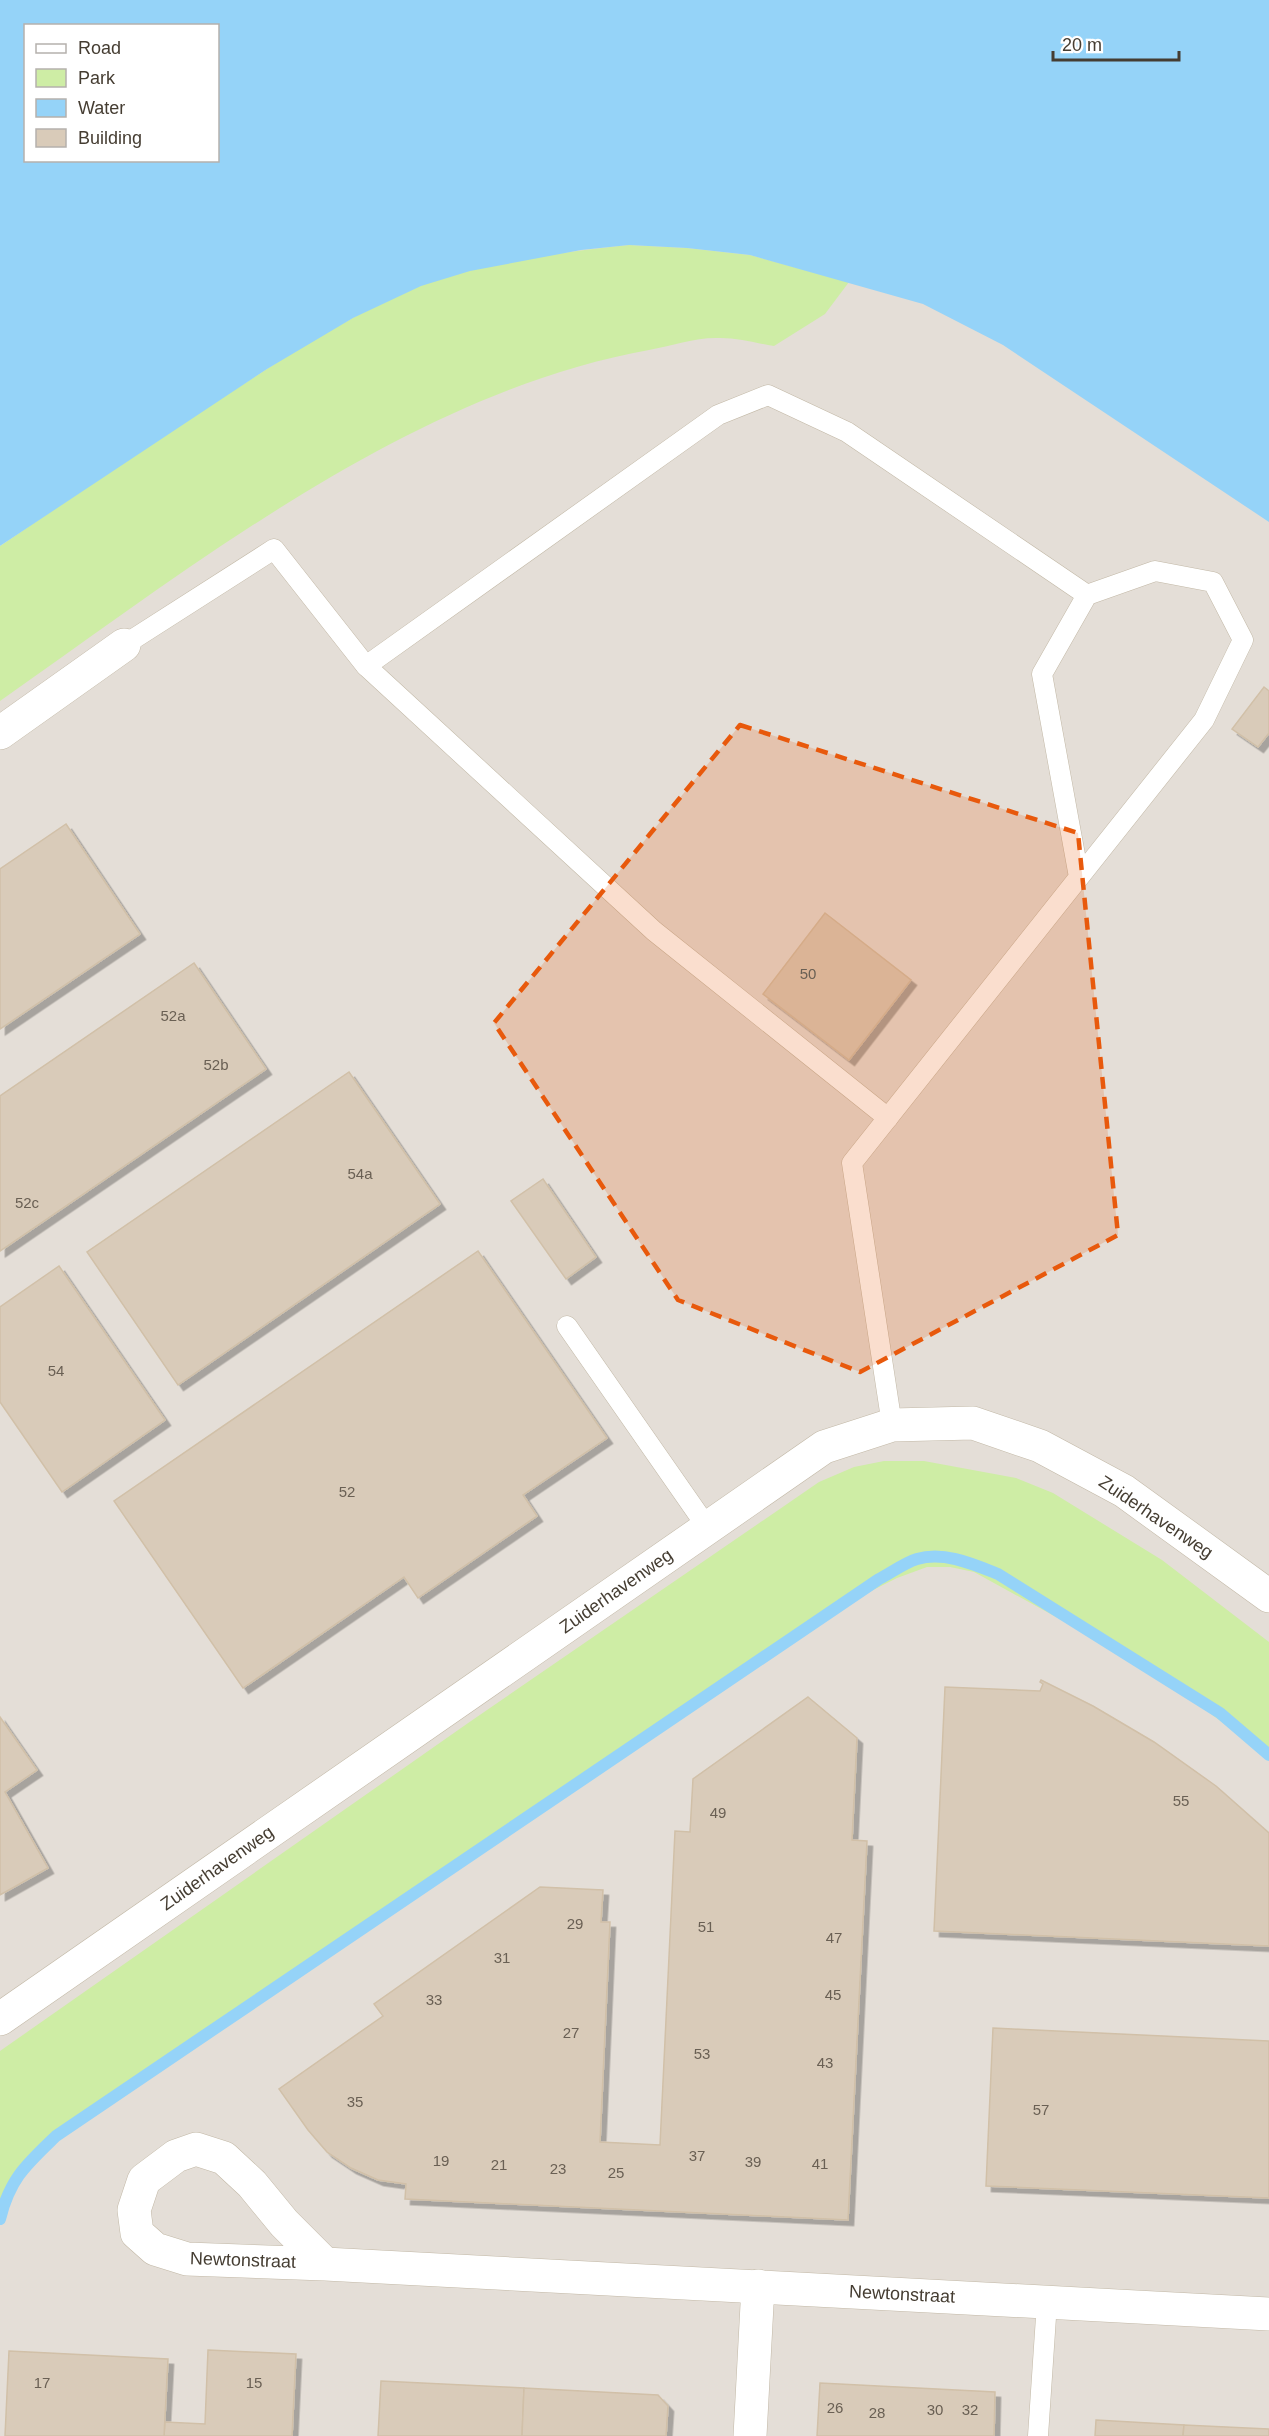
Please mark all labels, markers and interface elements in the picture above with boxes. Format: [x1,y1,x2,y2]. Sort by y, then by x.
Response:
legend [24,24,219,162]
scale bar [1053,24,1179,62]
text: 20 m [1062,35,1102,55]
text: Road [78,38,121,58]
text: Park [78,68,116,88]
text: Water [78,98,125,118]
text: Building [78,128,142,148]
house number: 50 [800,965,816,982]
house number: 52a [160,1007,186,1024]
house number: 52b [203,1056,229,1073]
house number: 54a [347,1165,373,1182]
house number: 52c [15,1194,40,1211]
house number: 54 [48,1362,64,1379]
street label: Zuiderhavenweg [1095,1471,1217,1563]
house number: 52 [339,1483,355,1500]
street label: Zuiderhavenweg [556,1545,676,1637]
house number: 55 [1173,1792,1189,1809]
house number: 49 [710,1804,726,1821]
street label: Zuiderhavenweg [157,1822,277,1914]
house number: 29 [567,1915,583,1932]
house number: 51 [698,1918,714,1935]
house number: 47 [826,1929,842,1946]
house number: 31 [494,1949,510,1966]
house number: 45 [825,1986,841,2003]
house number: 33 [426,1991,442,2008]
house number: 27 [563,2024,579,2041]
house number: 53 [694,2045,710,2062]
house number: 43 [817,2054,833,2071]
house number: 35 [347,2093,363,2110]
house number: 57 [1033,2101,1049,2118]
house number: 37 [689,2147,705,2164]
house number: 19 [433,2152,449,2169]
house number: 39 [745,2153,761,2170]
house number: 41 [812,2155,828,2172]
house number: 21 [491,2156,507,2173]
house number: 23 [550,2160,566,2177]
house number: 25 [608,2164,624,2181]
street label: Newtonstraat [190,2248,296,2272]
street label: Newtonstraat [849,2281,955,2307]
house number: 17 [34,2374,50,2391]
house number: 15 [246,2374,262,2391]
house number: 26 [827,2399,843,2416]
house number: 30 [927,2401,943,2418]
house number: 32 [962,2401,978,2418]
house number: 28 [869,2404,885,2421]

